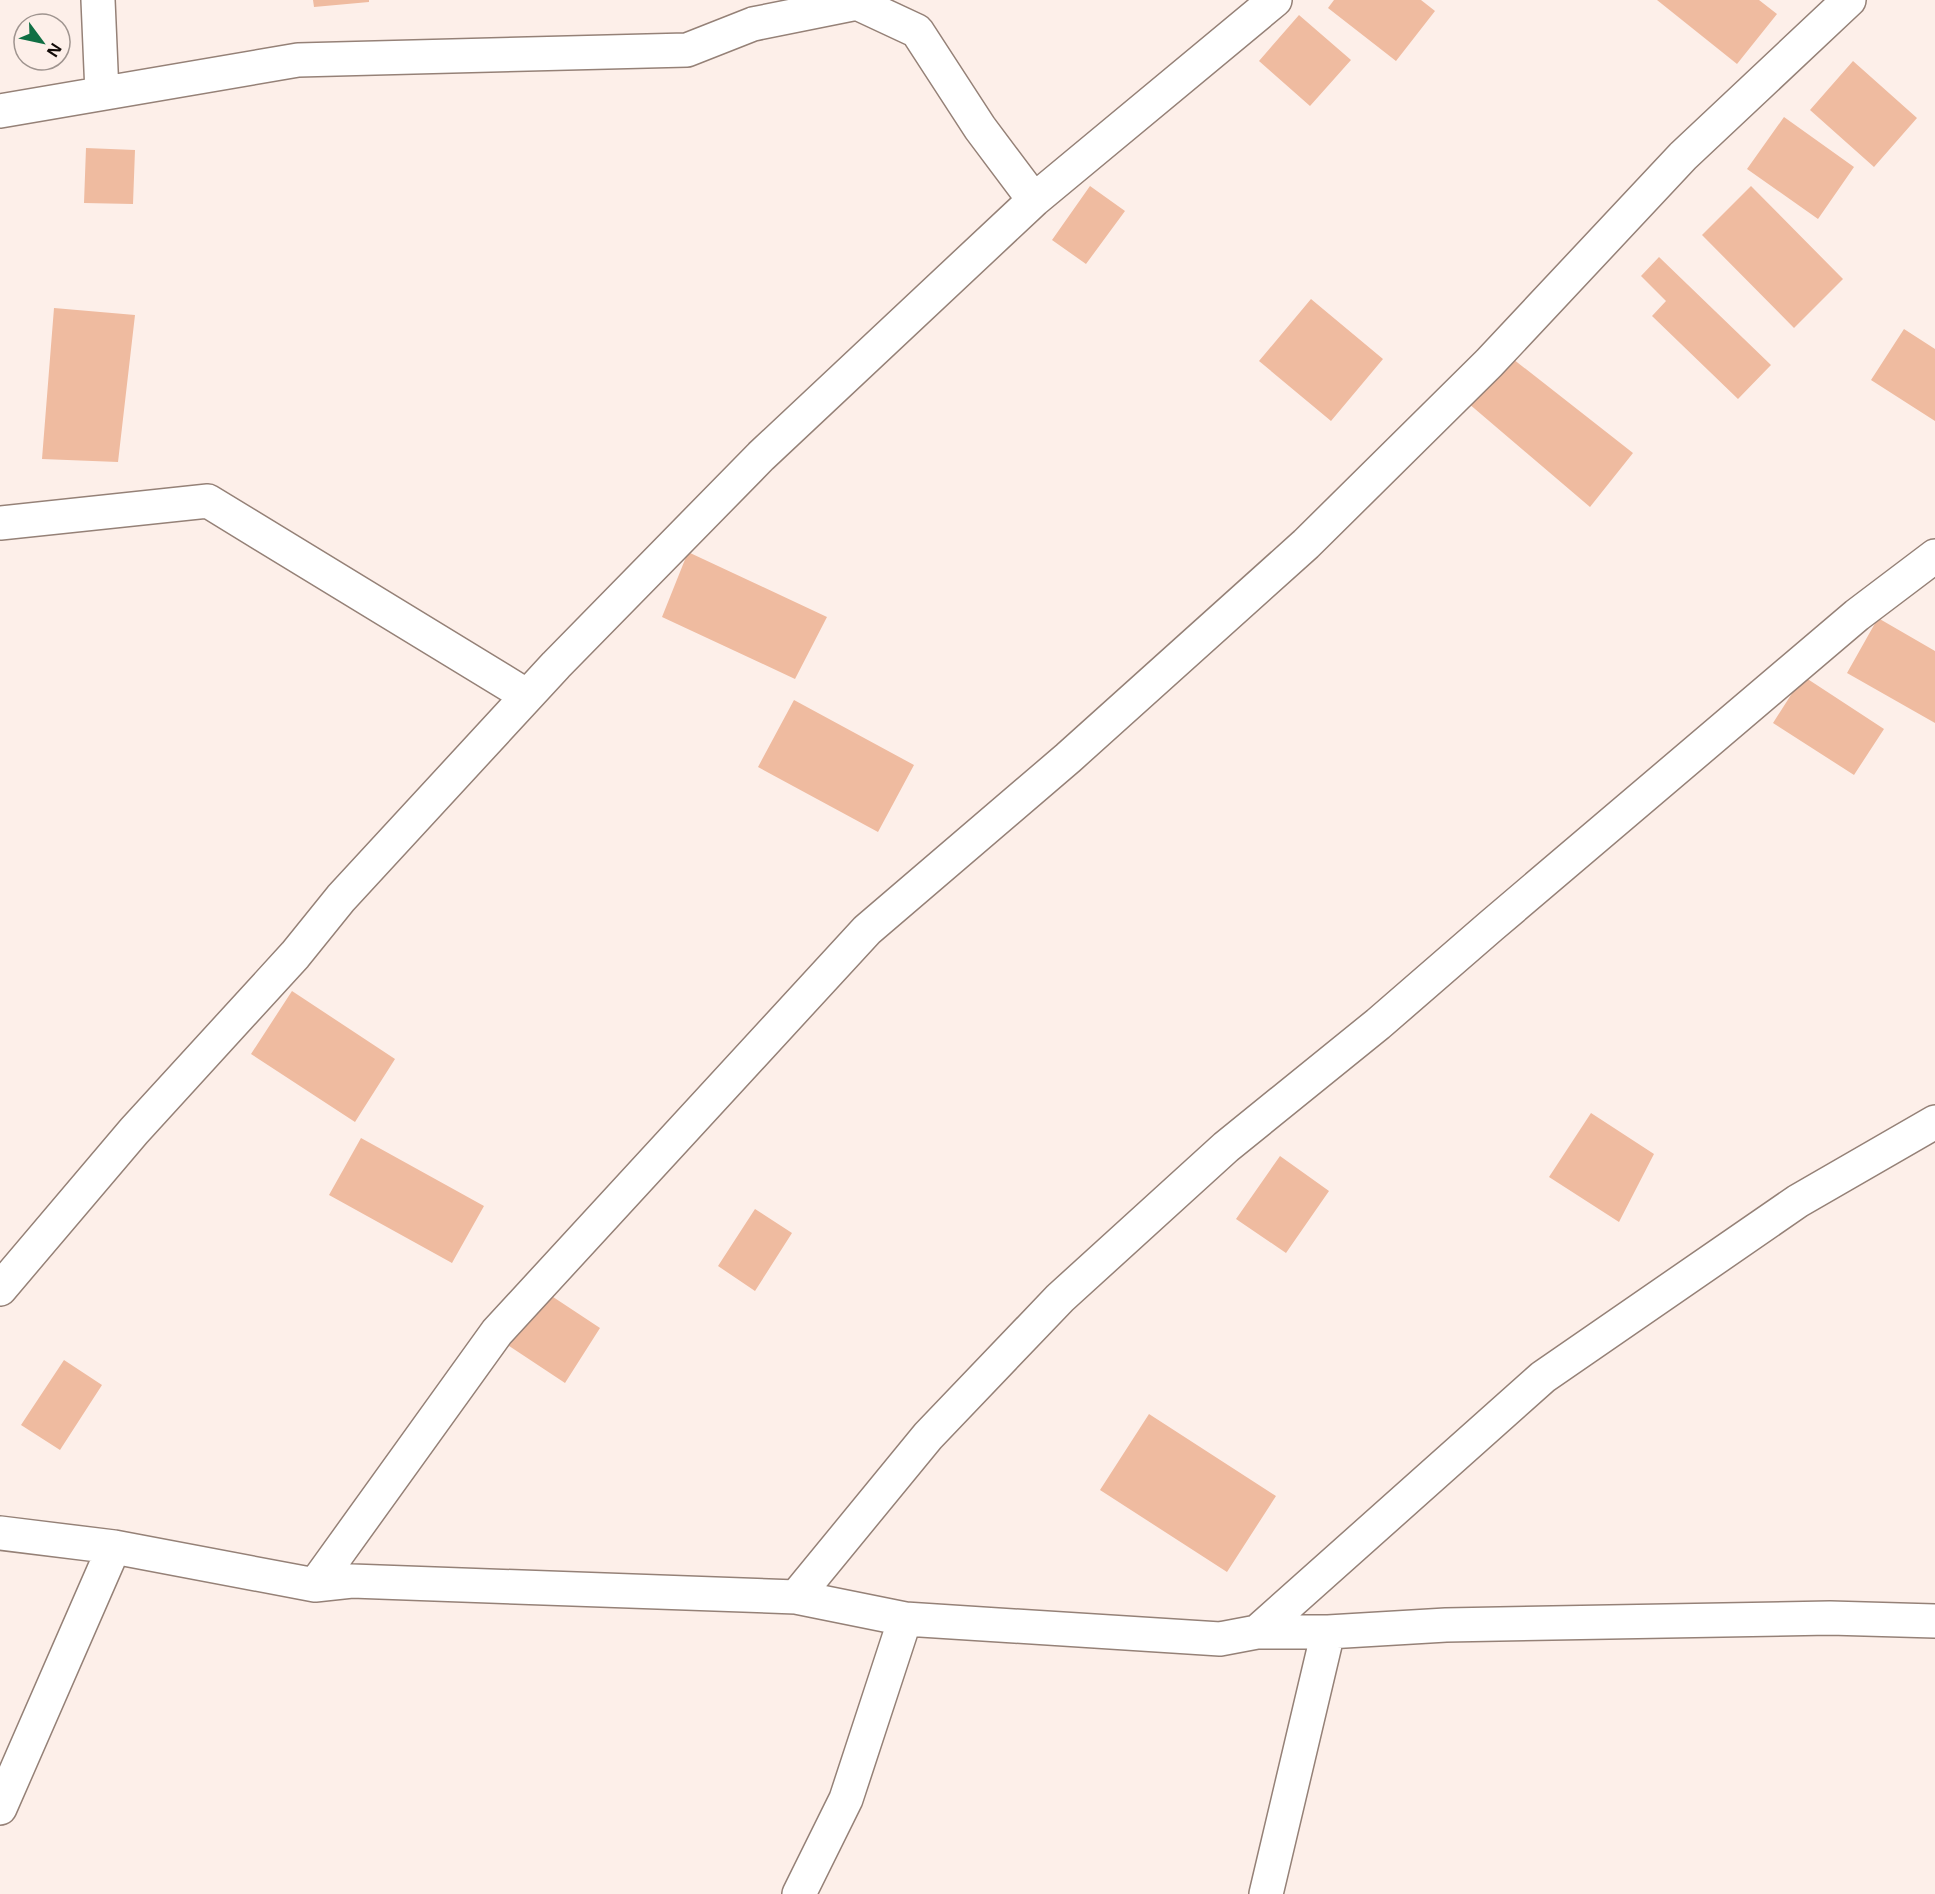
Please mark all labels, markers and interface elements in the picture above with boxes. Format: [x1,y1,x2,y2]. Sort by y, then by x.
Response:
north arrow [12,12,72,72]
text: N [42,39,67,62]

